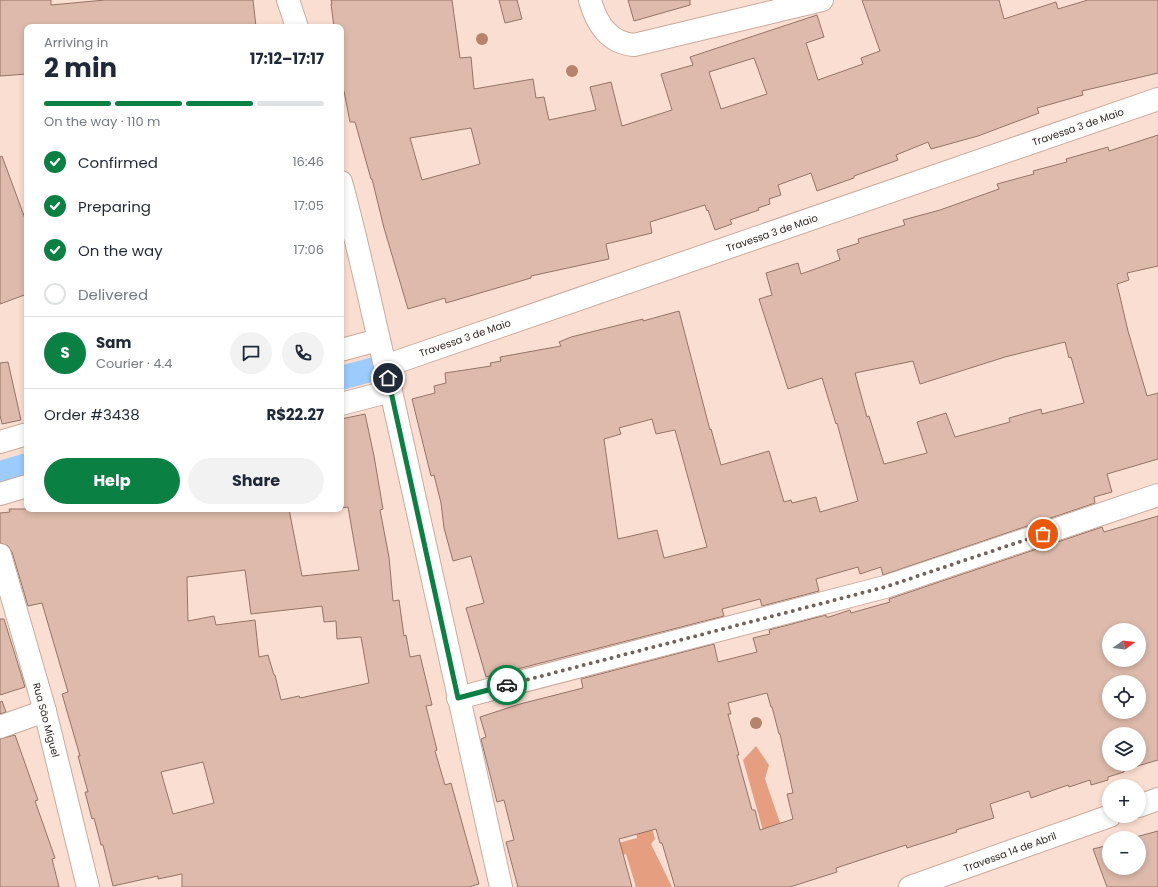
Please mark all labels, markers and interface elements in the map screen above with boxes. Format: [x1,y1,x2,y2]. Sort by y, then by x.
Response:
text: Arriving in [44,33,108,52]
text: 17:12–17:17 [250,48,324,69]
text: 2 min [44,50,117,86]
street label: Travessa 3 de Maio [1030,104,1126,150]
text: On the way · 110 m [44,112,160,131]
icon: check [44,151,66,173]
text: Confirmed [78,152,158,173]
text: 16:46 [292,152,324,171]
icon: check [44,195,66,217]
text: Preparing [78,196,151,217]
text: 17:05 [294,196,324,215]
street label: Travessa 3 de Maio [724,210,820,256]
icon: check [44,239,66,261]
text: On the way [78,240,163,261]
text: 17:06 [294,240,324,259]
text: Delivered [78,284,148,305]
street label: Travessa 3 de Maio [417,315,513,361]
text: Sam [96,332,131,353]
button: chat [230,332,272,374]
button: phone [282,332,324,374]
text: S [60,342,70,363]
text: Courier · 4.4 [96,354,172,373]
pin [371,361,405,395]
icon: home [377,367,399,389]
text: Order #3438 [44,404,140,425]
text: R$22.27 [266,404,324,425]
button: Help [44,458,180,504]
button: Share [188,458,324,504]
pin [1026,517,1060,551]
icon: bag [1032,523,1054,545]
north arrow [1102,623,1146,667]
map controls [1102,623,1146,875]
courier [487,665,527,705]
icon: car [496,674,518,696]
button: locate [1102,675,1146,719]
street label: Rua São Miguel [29,681,63,759]
button: layers [1102,727,1146,771]
button: + [1102,779,1146,823]
street label: Travessa 14 de Abril [962,828,1058,876]
button: − [1102,831,1146,875]

